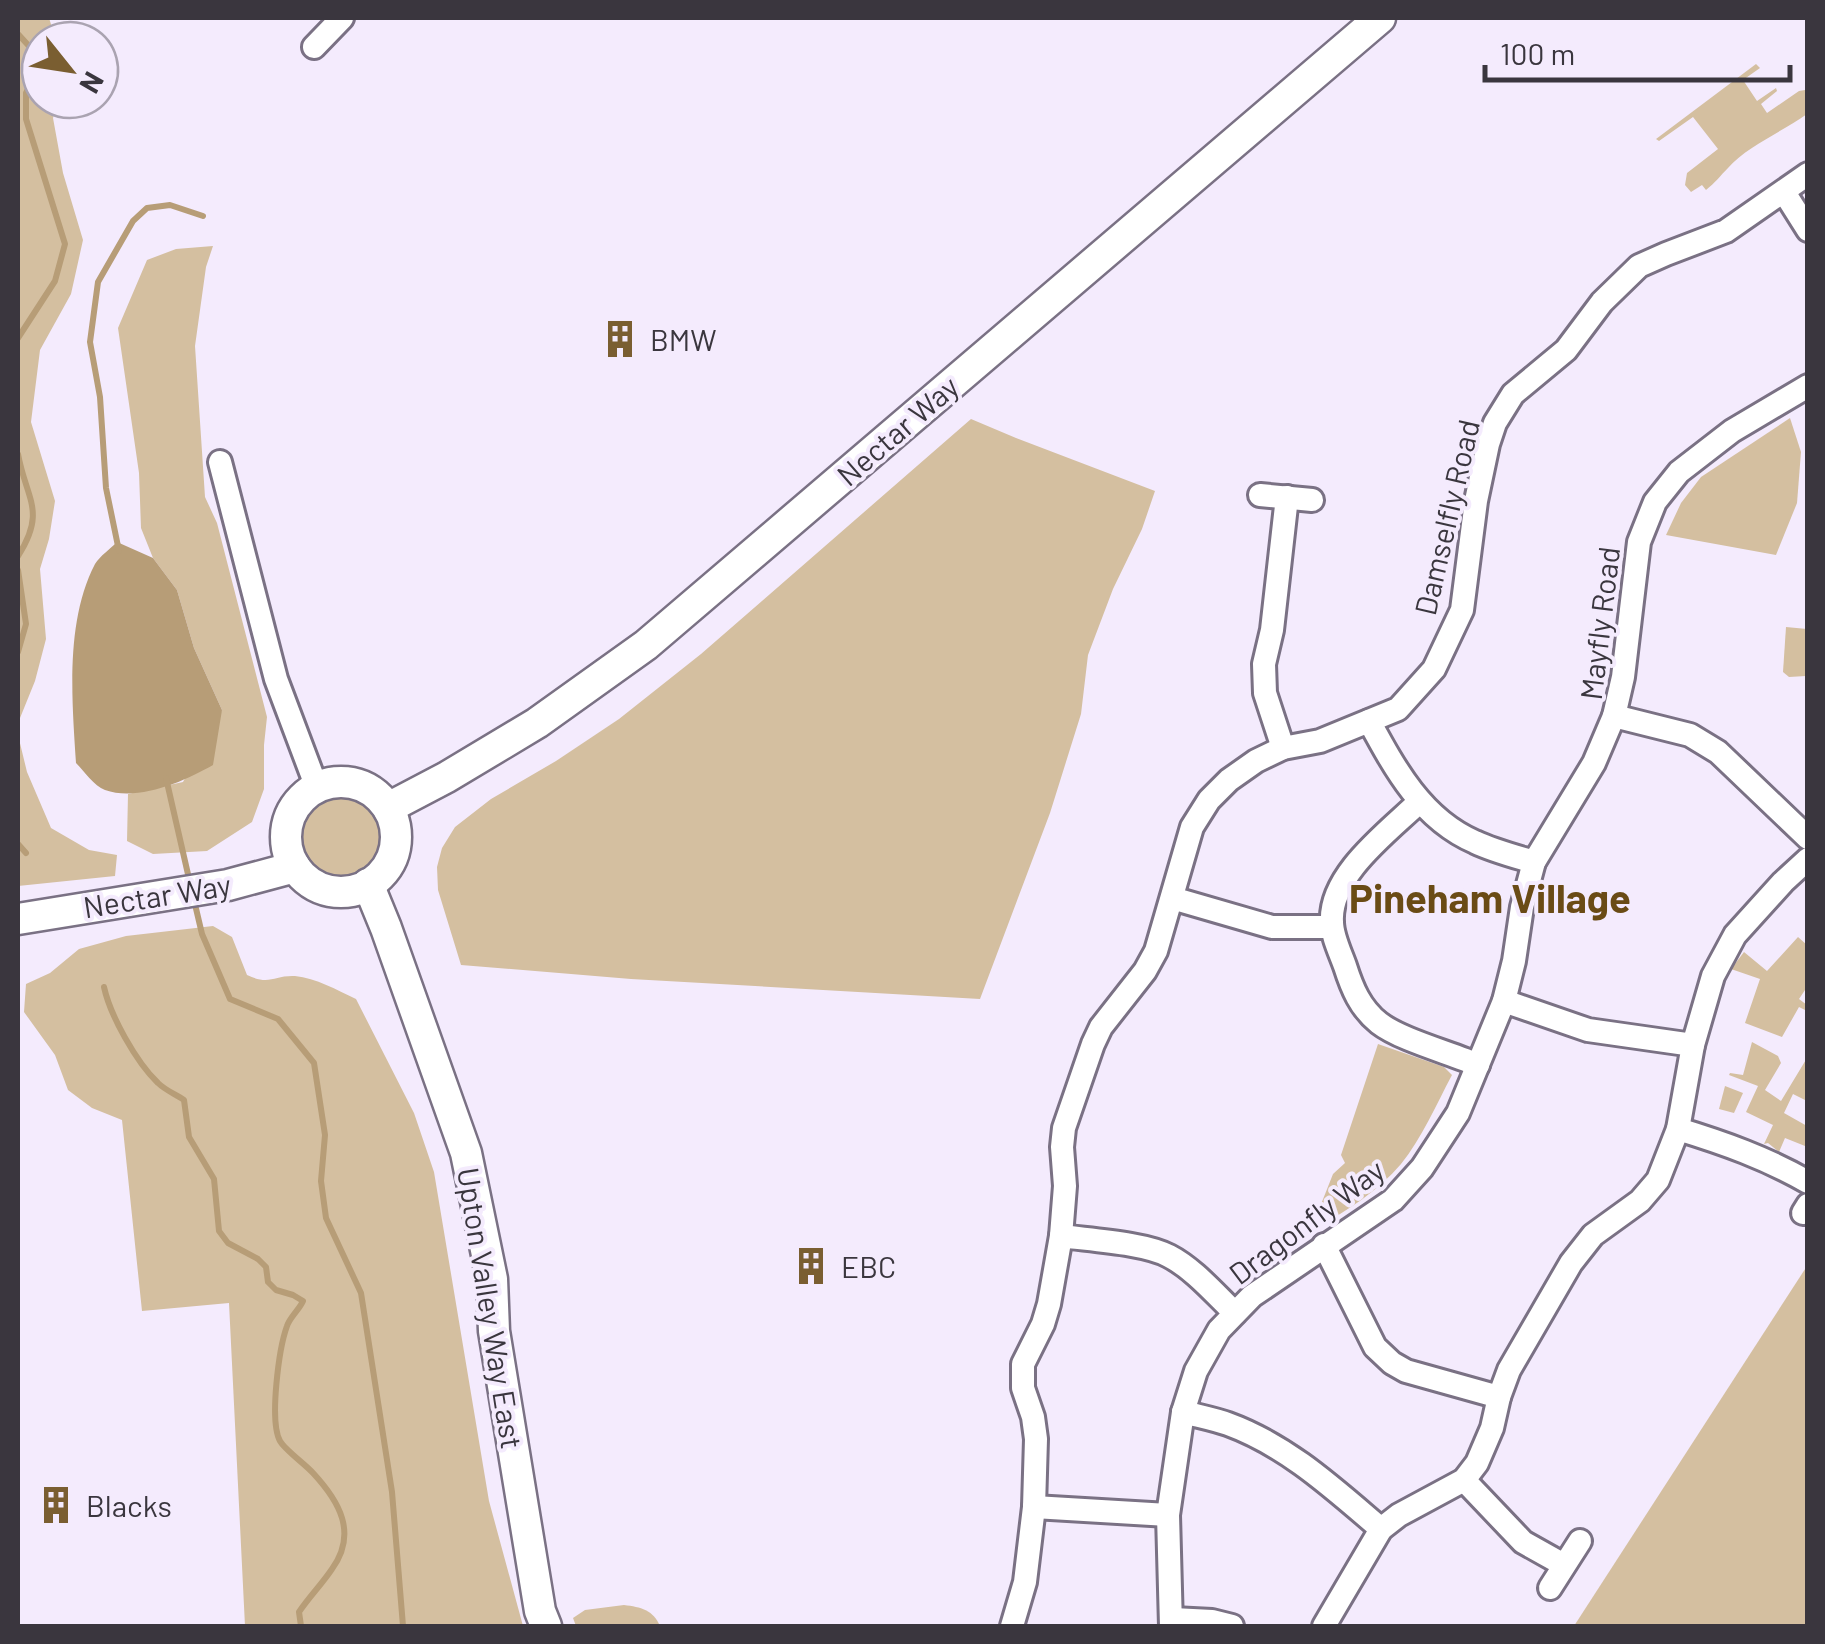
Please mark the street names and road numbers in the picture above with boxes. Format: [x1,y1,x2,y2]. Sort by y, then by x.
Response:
street label: Nectar Way [829,367,965,492]
street label: Damselfly Road [1406,416,1486,618]
street label: Mayfly Road [1572,544,1626,702]
street label: Nectar Way [81,866,234,924]
street label: Dragonfly Way [1221,1151,1391,1291]
street label: Upton Valley Way East [451,1165,531,1451]

